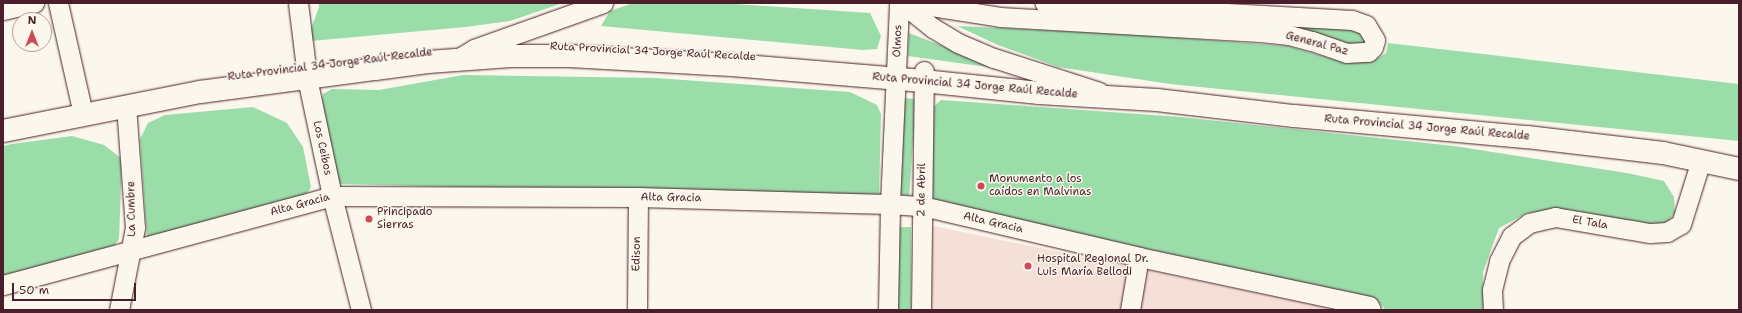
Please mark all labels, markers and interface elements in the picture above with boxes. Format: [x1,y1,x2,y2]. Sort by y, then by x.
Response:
north arrow [12,12,52,52]
text: N [28,13,36,28]
street label: Olmos [891,24,905,58]
street label: General Paz [1284,29,1350,59]
street label: Ruta Provincial 34 Jorge Raúl Recalde [550,40,756,64]
street label: Ruta Provincial 34 Jorge Raúl Recalde [227,46,433,84]
street label: Ruta Provincial 34 Jorge Raúl Recalde [872,70,1078,102]
street label: Ruta Provincial 34 Jorge Raúl Recalde [1324,112,1530,144]
street label: Los Ceibos [310,119,334,177]
street label: 2 de Abril [915,163,929,217]
place label: Monumento a los caídos en Malvinas [989,173,1092,199]
street label: La Cumbre [125,181,139,237]
marker: Monumento a los caídos en Malvinas [976,181,986,191]
street label: Alta Gracia [269,191,331,219]
street label: Alta Gracia [640,191,702,205]
place label: Principado Sierras [377,206,432,232]
street label: Alta Gracia [962,210,1024,236]
street label: El Tala [1571,213,1609,233]
marker: Principado Sierras [364,214,374,224]
street label: Edison [630,236,644,272]
place label: Hospital Regional Dr. Luis María Bellodi [1037,253,1148,279]
marker: Hospital Regional Dr. Luis María Bellodi [1022,260,1034,272]
scale bar [14,275,138,301]
text: 50 m [19,282,49,298]

